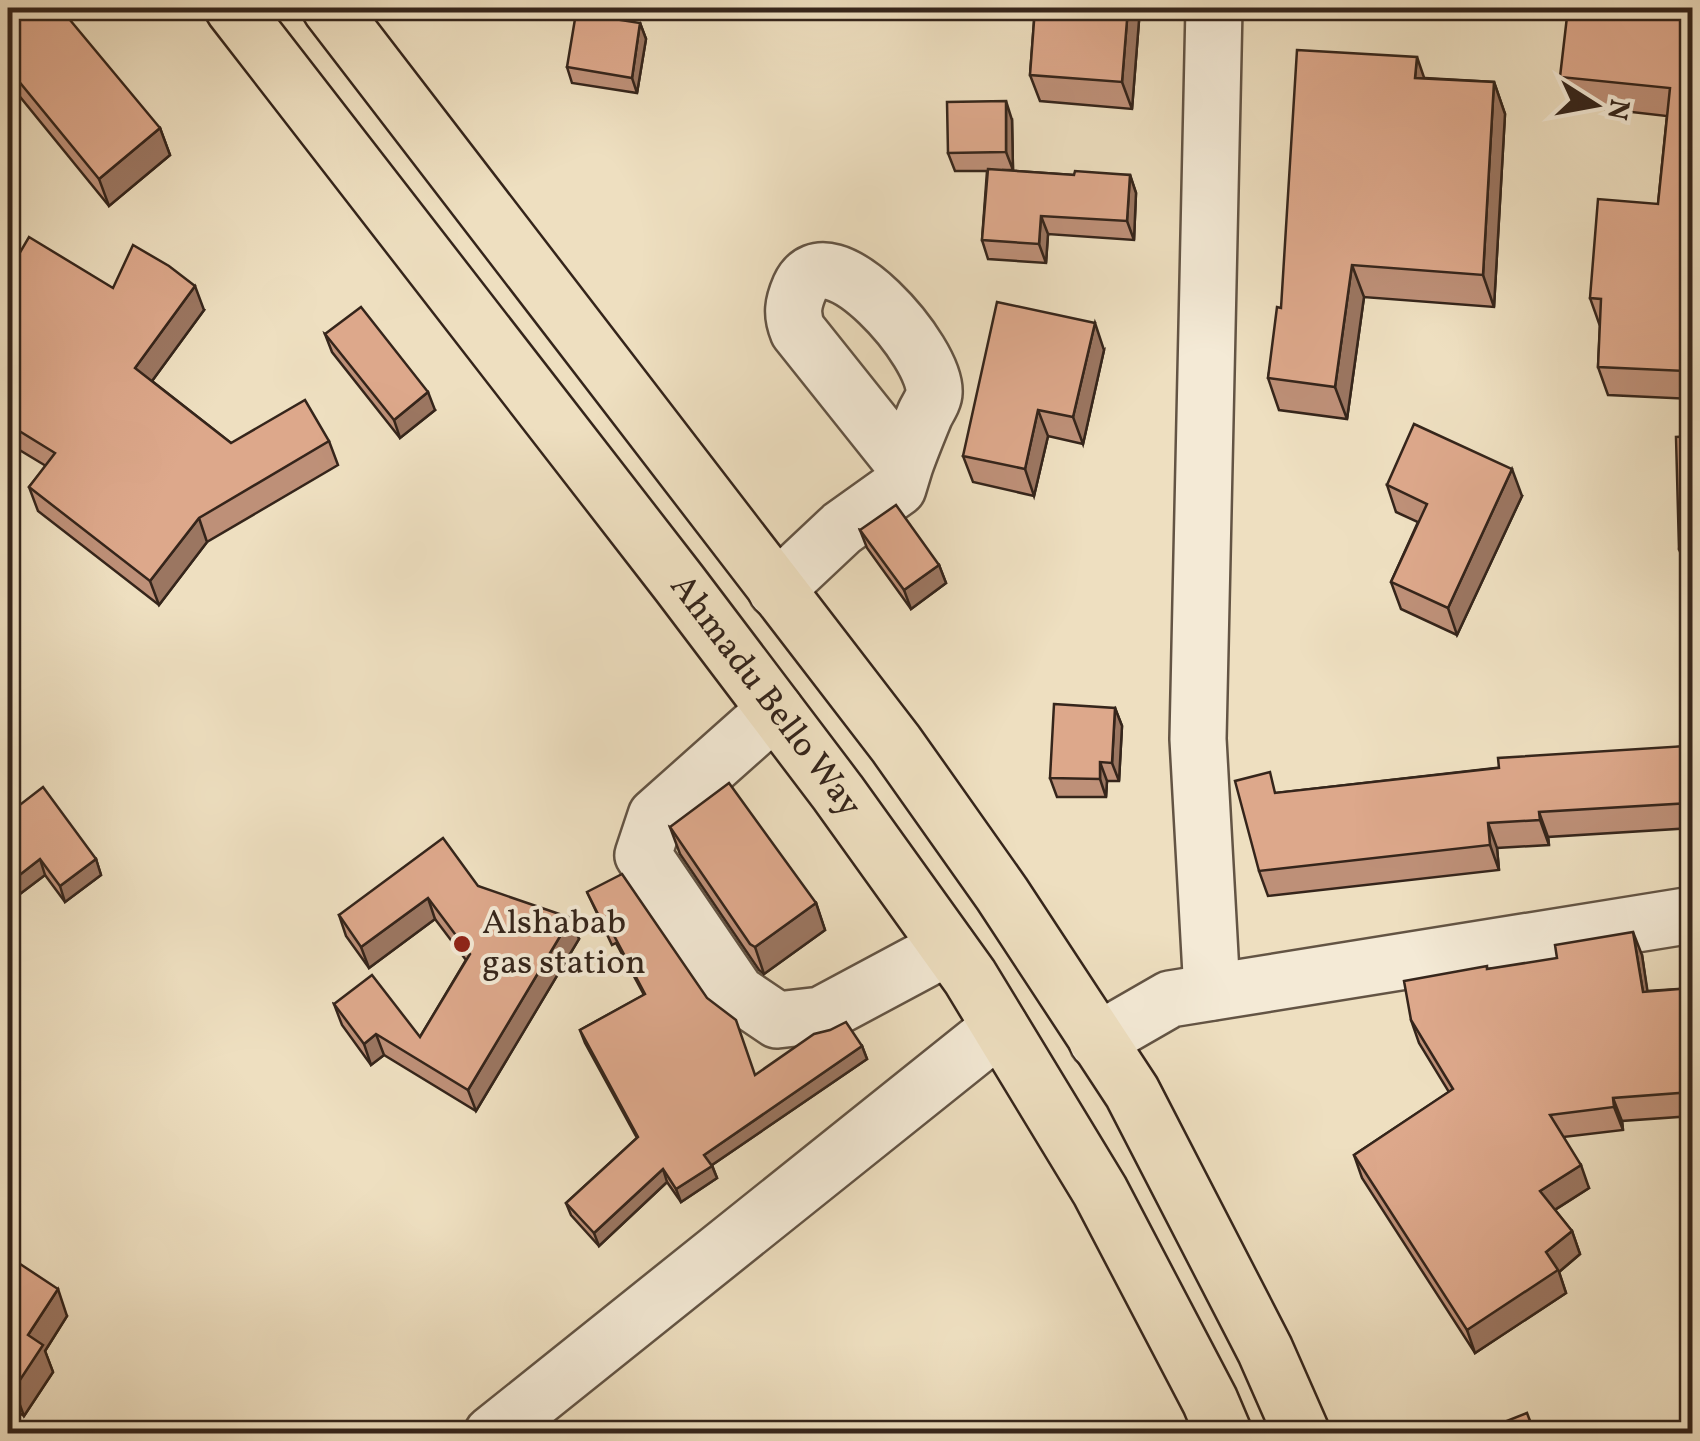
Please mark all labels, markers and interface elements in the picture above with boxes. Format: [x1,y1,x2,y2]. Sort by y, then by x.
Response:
north arrow [1545,55,1645,155]
text: N [1596,96,1638,123]
street label: Ahmadu Bello Way [658,565,872,827]
place label: Alshabab gas station [482,900,646,988]
marker: Alshabab gas station [451,933,473,955]

